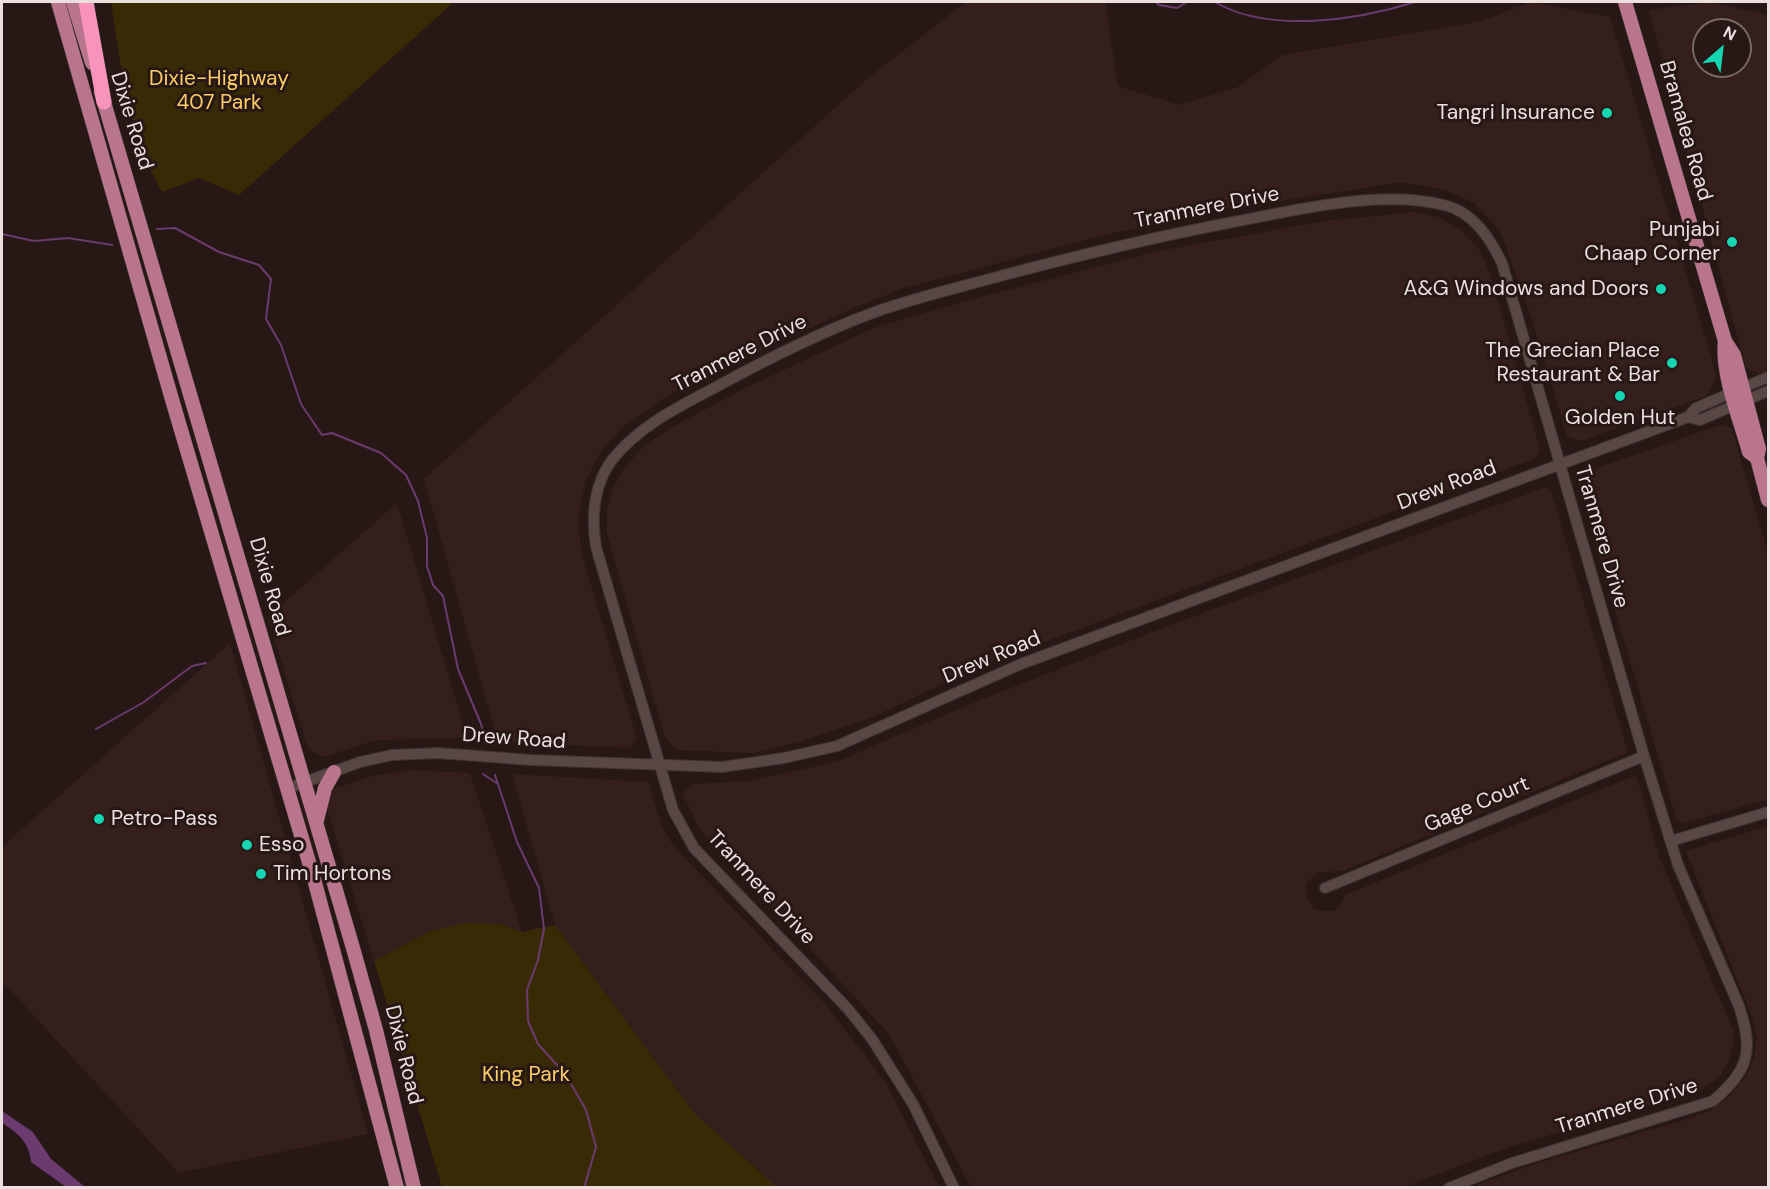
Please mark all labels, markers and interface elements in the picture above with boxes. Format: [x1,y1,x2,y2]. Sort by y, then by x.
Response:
north arrow [1692,18,1752,78]
text: N [1720,21,1740,45]
street label: Bramalea Road [1653,58,1717,204]
park label: Dixie-Highway 407 Park [149,66,289,116]
street label: Dixie Road [104,69,158,173]
place label: Tangri Insurance [1436,100,1595,126]
marker: Tangri Insurance [1600,106,1614,120]
street label: Tranmere Drive [1132,182,1282,234]
place label: Punjabi Chaap Corner [1584,217,1720,267]
marker: Punjabi Chaap Corner [1725,235,1739,249]
place label: A&G Windows and Doors [1404,276,1649,302]
marker: A&G Windows and Doors [1654,282,1668,296]
street label: Tranmere Drive [669,309,811,399]
place label: The Grecian Place Restaurant & Bar [1485,338,1660,388]
marker: The Grecian Place Restaurant & Bar [1665,356,1679,370]
marker: Golden Hut [1613,389,1627,403]
place label: Golden Hut [1565,405,1675,431]
street label: Drew Road [1394,456,1500,516]
street label: Tranmere Drive [1569,463,1633,611]
street label: Dixie Road [243,535,295,639]
street label: Drew Road [939,626,1045,690]
street label: Drew Road [461,723,567,755]
street label: Gage Court [1421,772,1533,838]
place label: Petro-Pass [111,806,218,832]
marker: Petro-Pass [92,812,106,826]
street label: Tranmere Drive [702,826,820,950]
place label: Esso [259,832,304,858]
marker: Esso [240,838,254,852]
place label: Tim Hortons [273,861,392,887]
marker: Tim Hortons [254,867,268,881]
street label: Dixie Road [379,1003,427,1107]
park label: King Park [482,1062,570,1088]
street label: Tranmere Drive [1553,1073,1701,1141]

